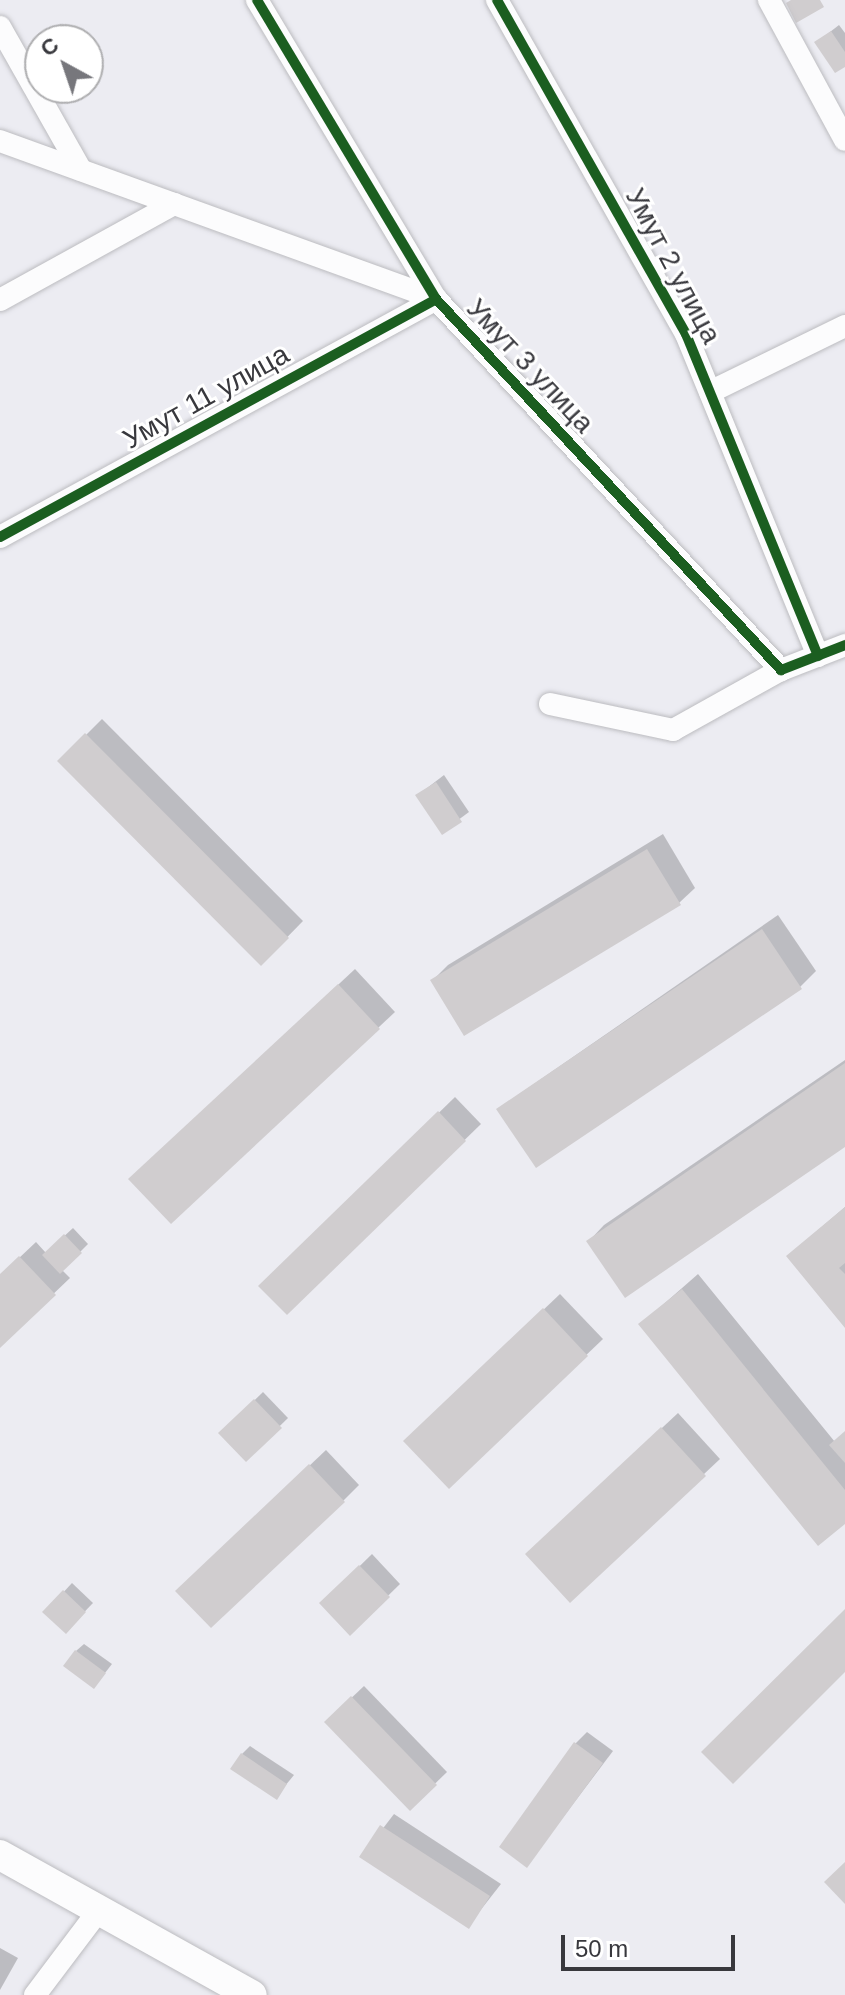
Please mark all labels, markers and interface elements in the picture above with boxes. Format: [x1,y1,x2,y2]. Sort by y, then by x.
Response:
north arrow [24,24,104,104]
text: С [35,32,64,61]
street label: Умут 2 улица [618,183,728,349]
street label: Умут 3 улица [459,292,601,440]
street label: Умут 11 улица [117,338,295,456]
scale bar [565,1919,739,1969]
text: 50 m [575,1935,628,1962]

